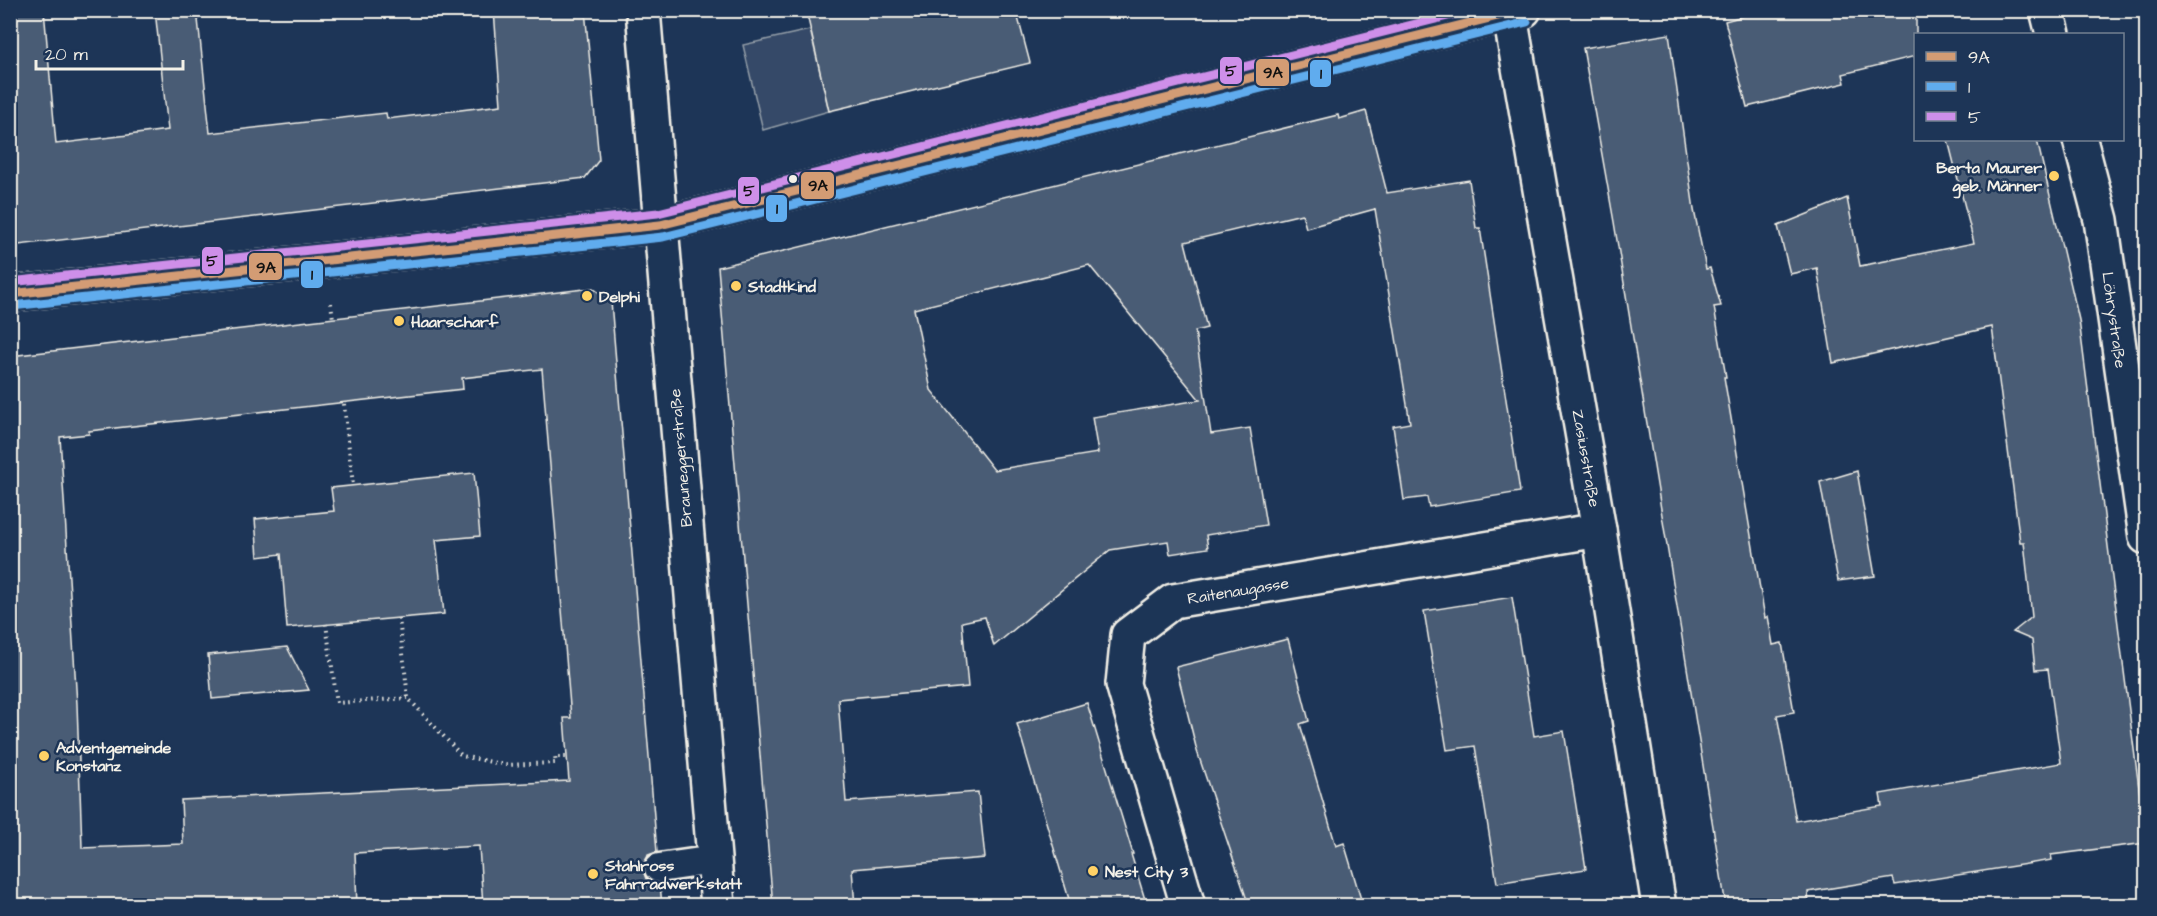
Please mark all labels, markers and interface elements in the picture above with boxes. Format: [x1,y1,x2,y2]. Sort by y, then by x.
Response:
scale bar [36,33,183,71]
legend [1914,33,2124,141]
text: 20 m [45,42,88,67]
text: 9A [1968,45,1990,70]
line badge: 5 [1219,56,1243,85]
line badge: 9A [1255,58,1290,87]
line badge: 1 [1309,59,1332,88]
text: 5 [1225,60,1237,82]
text: 9A [1263,62,1283,84]
text: 1 [1320,63,1323,85]
text: 1 [1968,75,1970,100]
text: 5 [1968,105,1981,130]
place label: Berta Maurer geb. Männer [1936,157,2042,199]
marker: Berta Maurer geb. Männer [2047,169,2061,183]
line badge: 9A [800,171,835,200]
unlabelled marker [787,173,799,185]
text: 9A [808,175,828,197]
line badge: 5 [737,176,760,205]
text: 5 [743,180,755,202]
line badge: 1 [765,194,788,223]
text: 1 [776,198,779,220]
line badge: 5 [201,246,224,275]
text: 5 [206,250,218,272]
line badge: 9A [248,252,283,281]
text: 9A [256,257,276,279]
line badge: 1 [300,260,324,289]
text: 1 [311,264,314,286]
street label: Löhrystraße [2095,271,2132,370]
place label: Stadtkind [747,276,817,298]
marker: Stadtkind [729,279,743,293]
place label: Delphi [599,286,640,308]
marker: Delphi [580,289,594,303]
place label: Haarscharf [411,311,499,333]
marker: Haarscharf [392,314,406,328]
street label: Brauneggerstraße [664,387,699,528]
street label: Zasiusstraße [1567,408,1605,509]
street label: Raitenaugasse [1186,572,1291,611]
place label: Adventgemeinde Konstanz [56,737,172,777]
marker: Adventgemeinde Konstanz [37,749,51,763]
place label: Stahlross Fahrradwerkstatt [604,855,743,895]
place label: Nest City 3 [1105,861,1189,884]
marker: Nest City 3 [1086,864,1100,878]
marker: Stahlross Fahrradwerkstatt [586,867,600,881]

